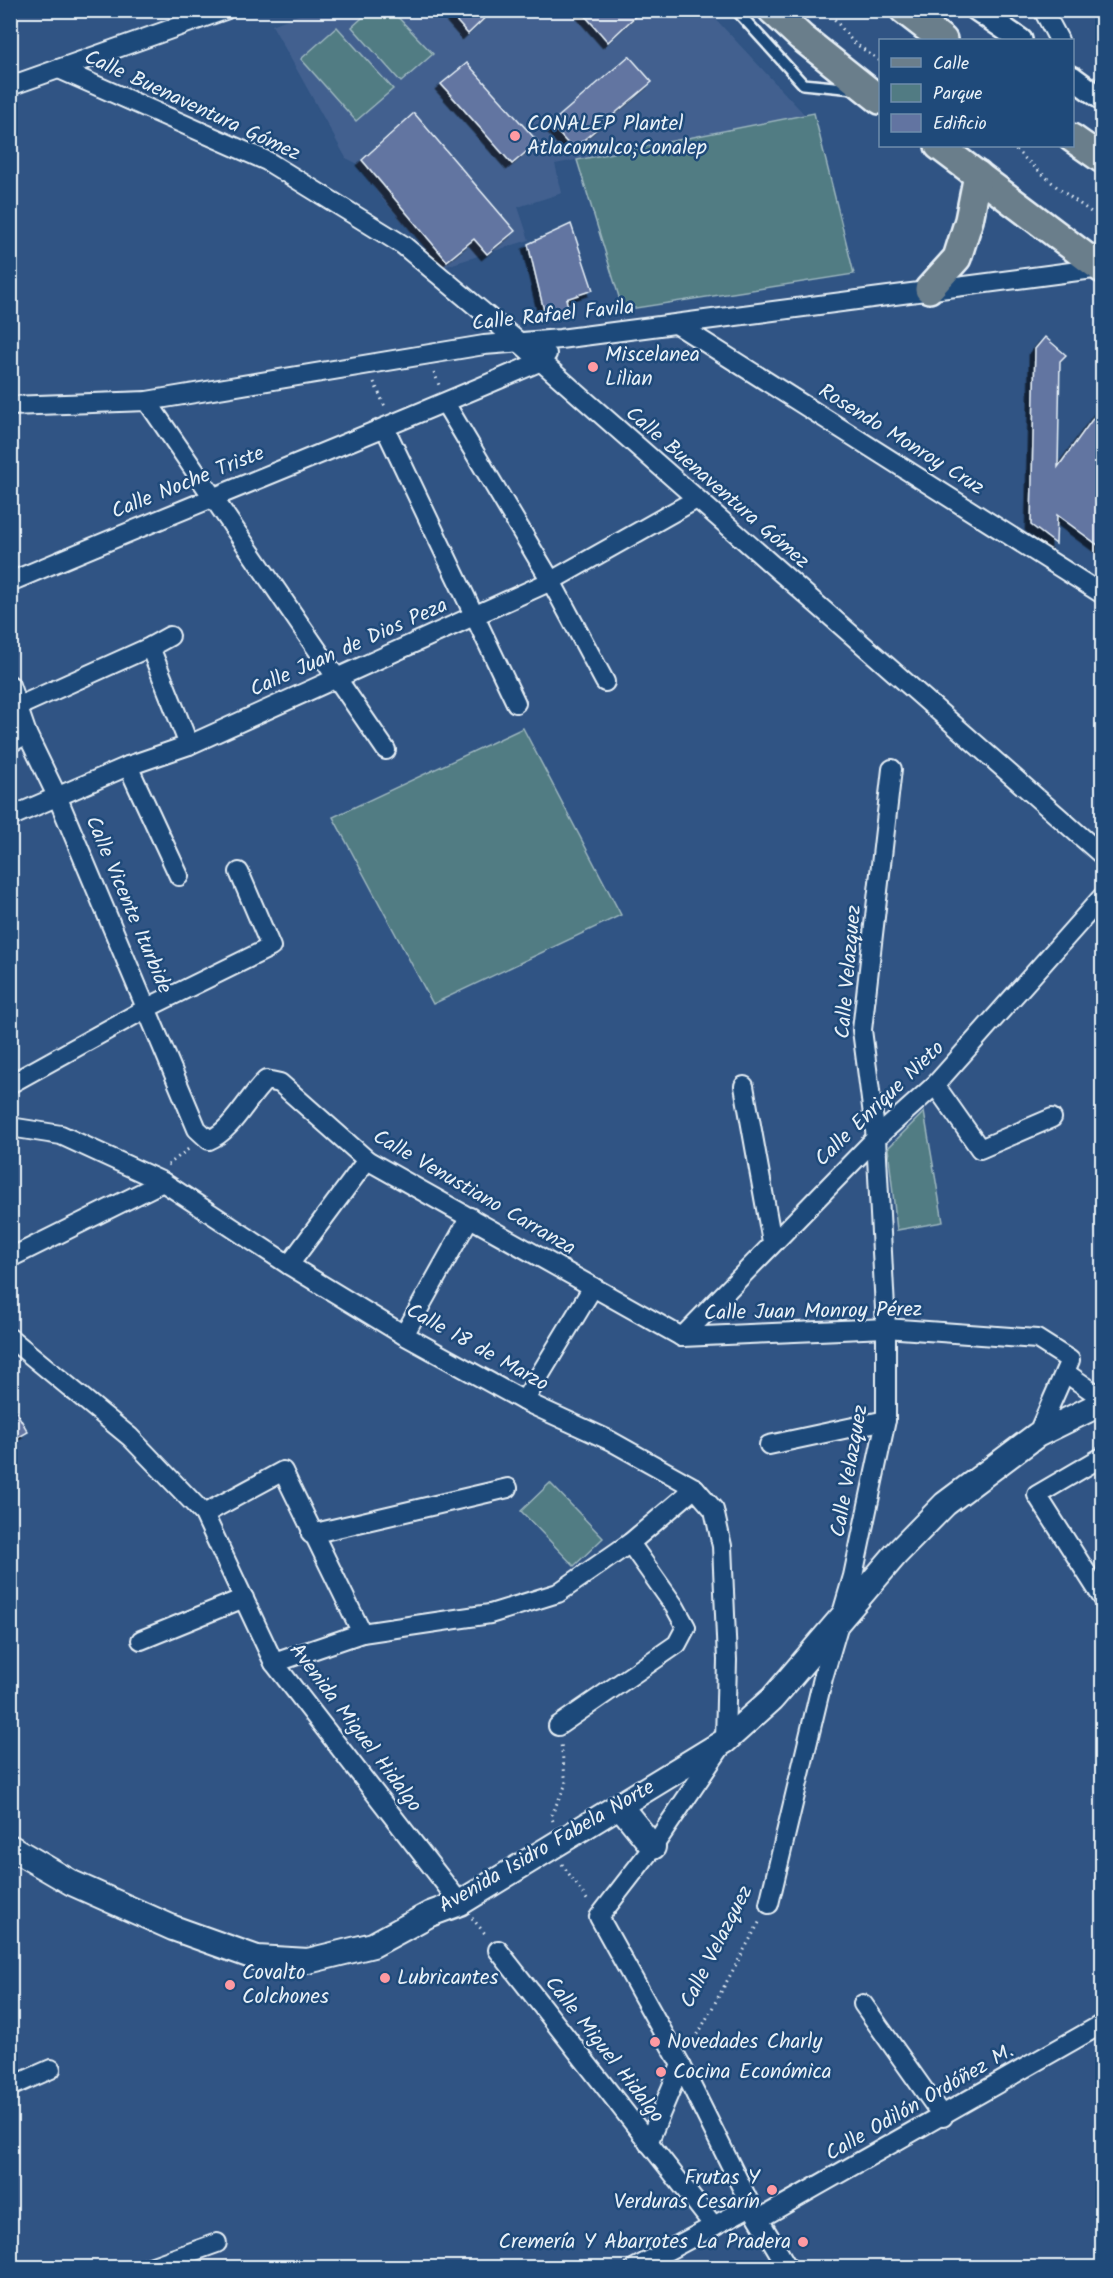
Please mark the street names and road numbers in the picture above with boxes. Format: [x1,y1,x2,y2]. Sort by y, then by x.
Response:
street label: Calle Buenaventura Gómez [78,41,306,171]
street label: Calle Rafael Favila [470,291,636,341]
street label: Rosendo Monroy Cruz [811,375,991,505]
street label: Calle Buenaventura Gómez [617,398,817,578]
street label: Calle Noche Triste [106,437,270,529]
street label: Calle Juan de Dios Peza [245,589,453,707]
street label: Calle Vicente Iturbide [76,811,181,1000]
street label: Calle Velazquez [827,904,871,1040]
street label: Calle Enrique Nieto [807,1033,953,1175]
street label: Calle Venustiano Carranza [366,1121,582,1265]
street label: Calle Juan Monroy Pérez [704,1294,922,1330]
street label: Calle 18 de Marzo [400,1295,554,1401]
street label: Calle Velazquez [822,1402,878,1540]
street label: Avenida Miguel Hidalgo [280,1636,430,1820]
street label: Avenida Isidro Fabela Norte [433,1771,662,1922]
street label: Calle Velazquez [672,1880,762,2014]
street label: Calle Miguel Hidalgo [536,1969,672,2131]
street label: Calle Odilón Ordóñez M. [820,2036,1020,2170]

